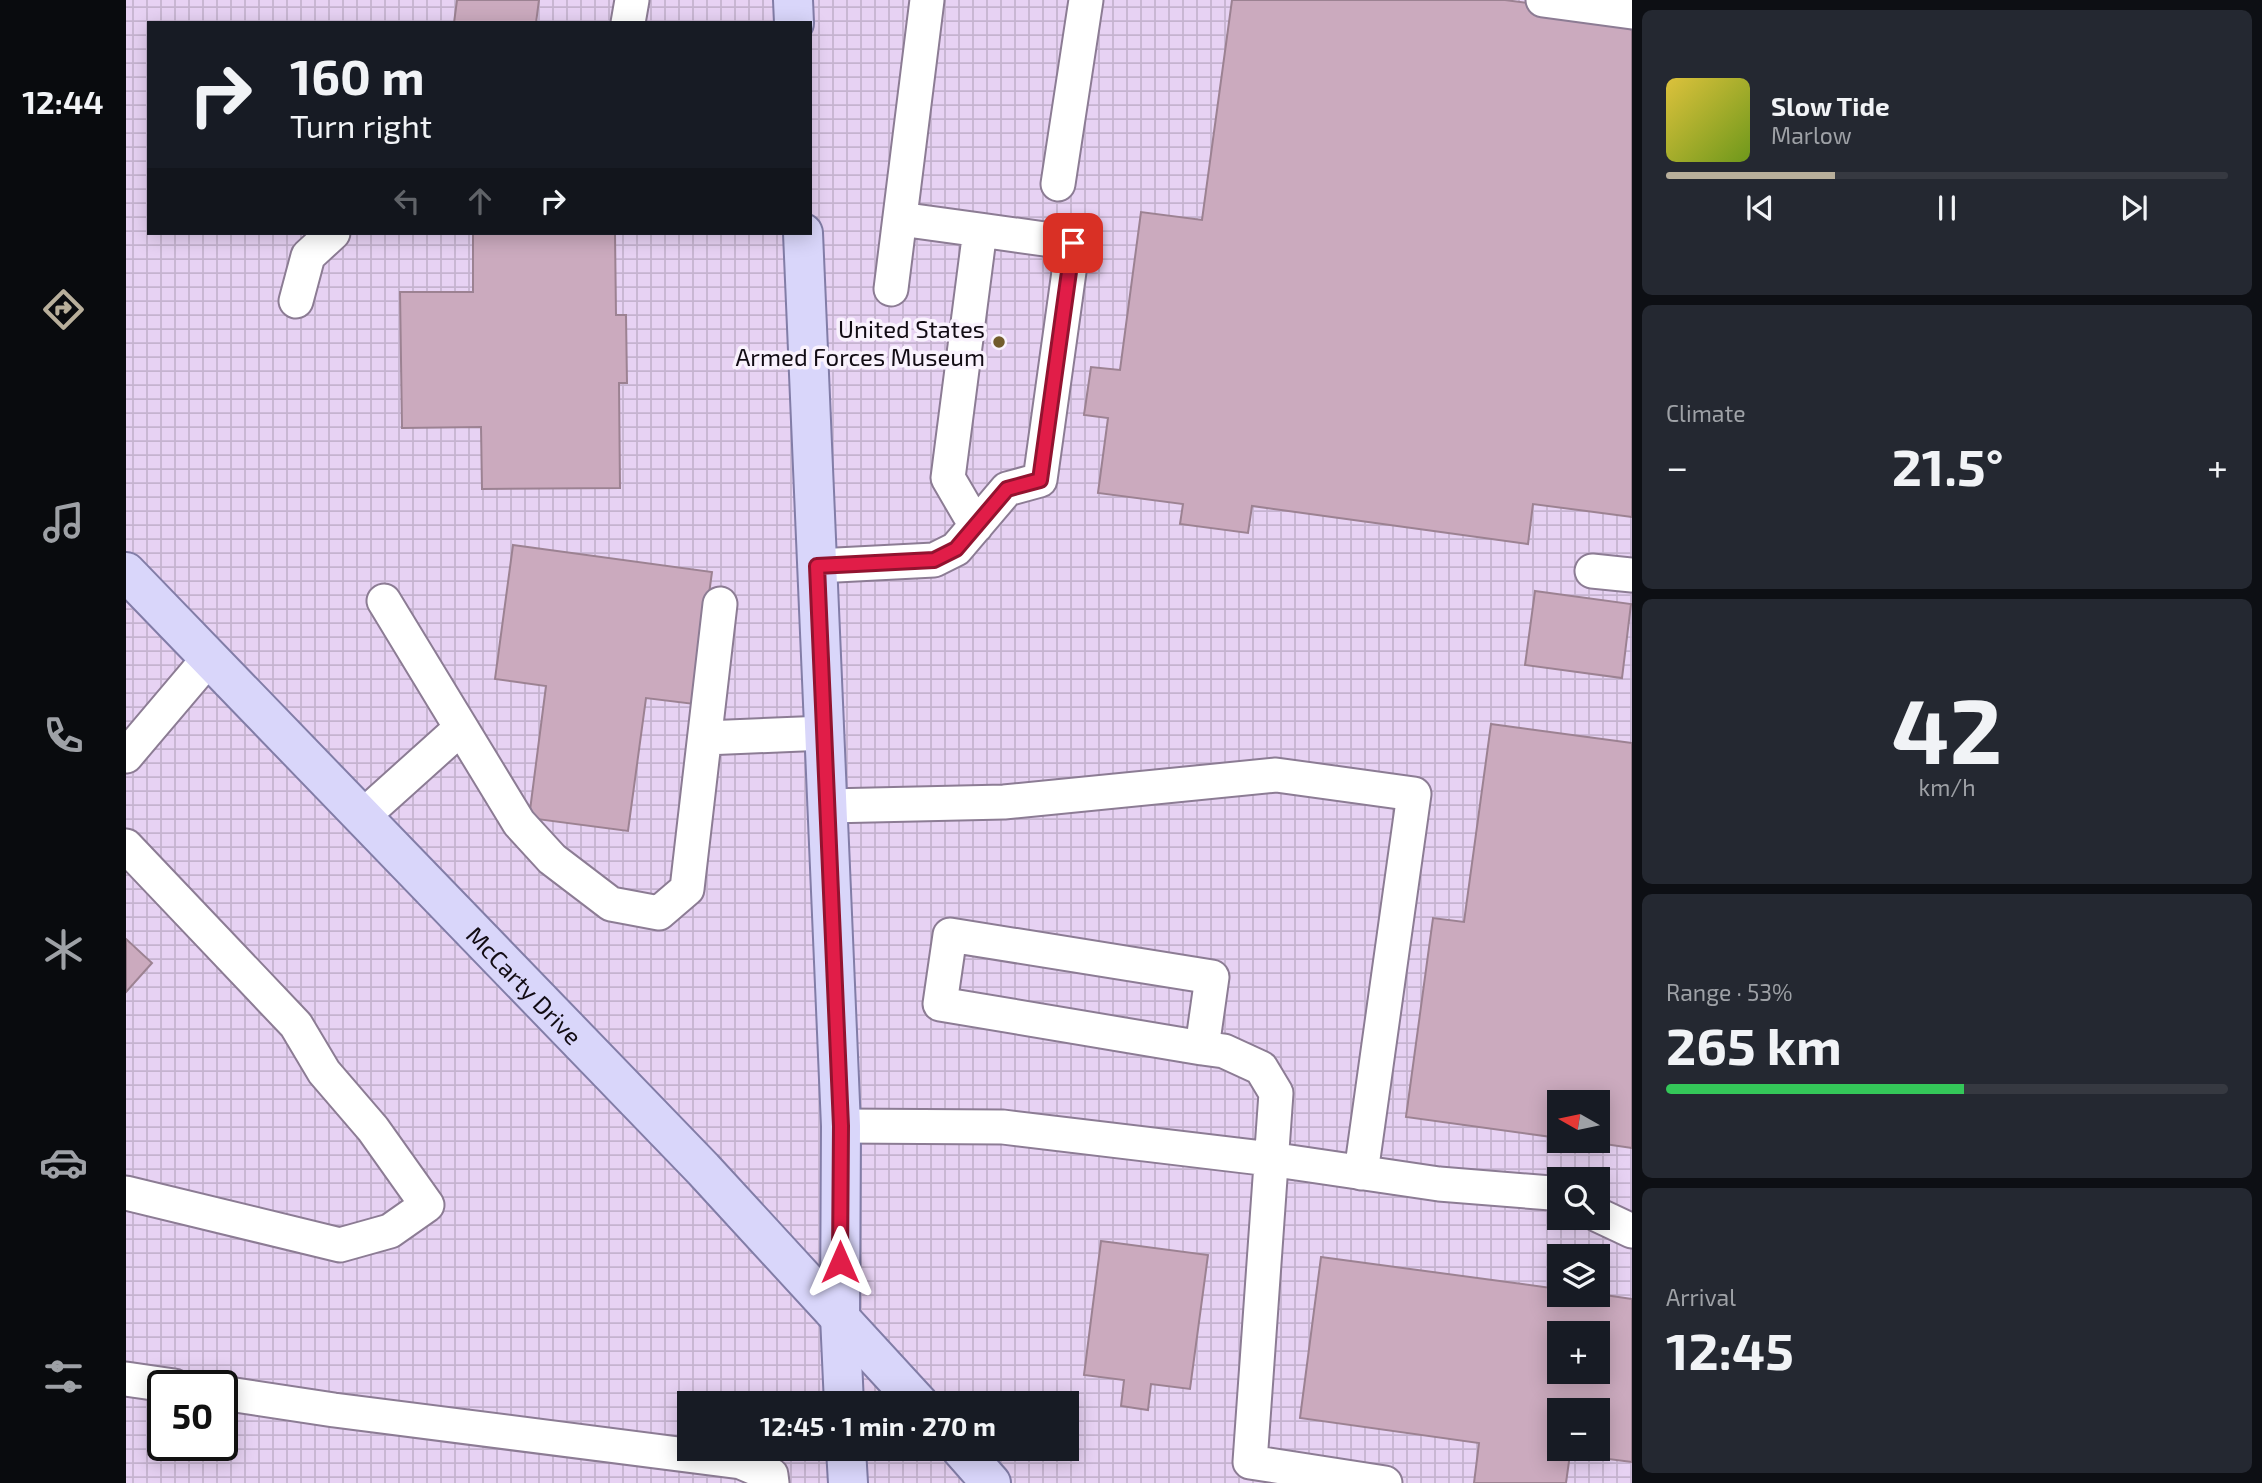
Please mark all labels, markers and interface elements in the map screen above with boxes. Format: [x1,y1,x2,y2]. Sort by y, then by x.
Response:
text: 160 m [290,46,425,105]
icon: right [175,49,266,140]
text: 12:44 [22,82,104,120]
text: Slow Tide [1771,90,1890,121]
text: Turn right [290,106,432,144]
text: Marlow [1771,121,1852,149]
icon: left [388,182,426,220]
icon: ahead [461,182,499,220]
icon: right [534,182,572,220]
icon: previous [1741,189,1779,227]
icon: pause [1928,189,1966,227]
icon: next [2115,189,2153,227]
pin [1043,213,1103,273]
icon: arrive [1054,224,1092,262]
icon: directions [39,285,88,334]
place label: United States Armed Forces Museum [735,314,985,371]
marker: United States Armed Forces Museum [991,334,1007,350]
text: Climate [1666,399,1746,427]
text: 21.5° [1892,434,2004,496]
text: − [1666,443,1688,489]
text: + [2207,443,2228,489]
icon: music [39,498,88,547]
text: 42 [1892,673,2002,782]
icon: phone [39,711,88,760]
text: km/h [1918,773,1976,801]
street label: McCarty Drive [461,920,588,1050]
icon: climate [39,925,88,974]
text: Range · 53% [1666,978,1793,1006]
text: 265 km [1666,1013,1842,1075]
north arrow [1547,1090,1610,1153]
map controls [1547,1090,1610,1461]
icon: car [39,1138,88,1187]
button: search [1547,1167,1610,1230]
position arrow [803,1225,877,1299]
button: layers [1547,1244,1610,1307]
text: Arrival [1666,1283,1736,1311]
text: 12:45 [1666,1318,1794,1380]
button: + [1547,1321,1610,1384]
icon: filters [39,1352,88,1401]
speed limit sign: 50 [147,1370,238,1461]
button: − [1547,1398,1610,1461]
text: 12:45 · 1 min · 270 m [760,1410,996,1441]

